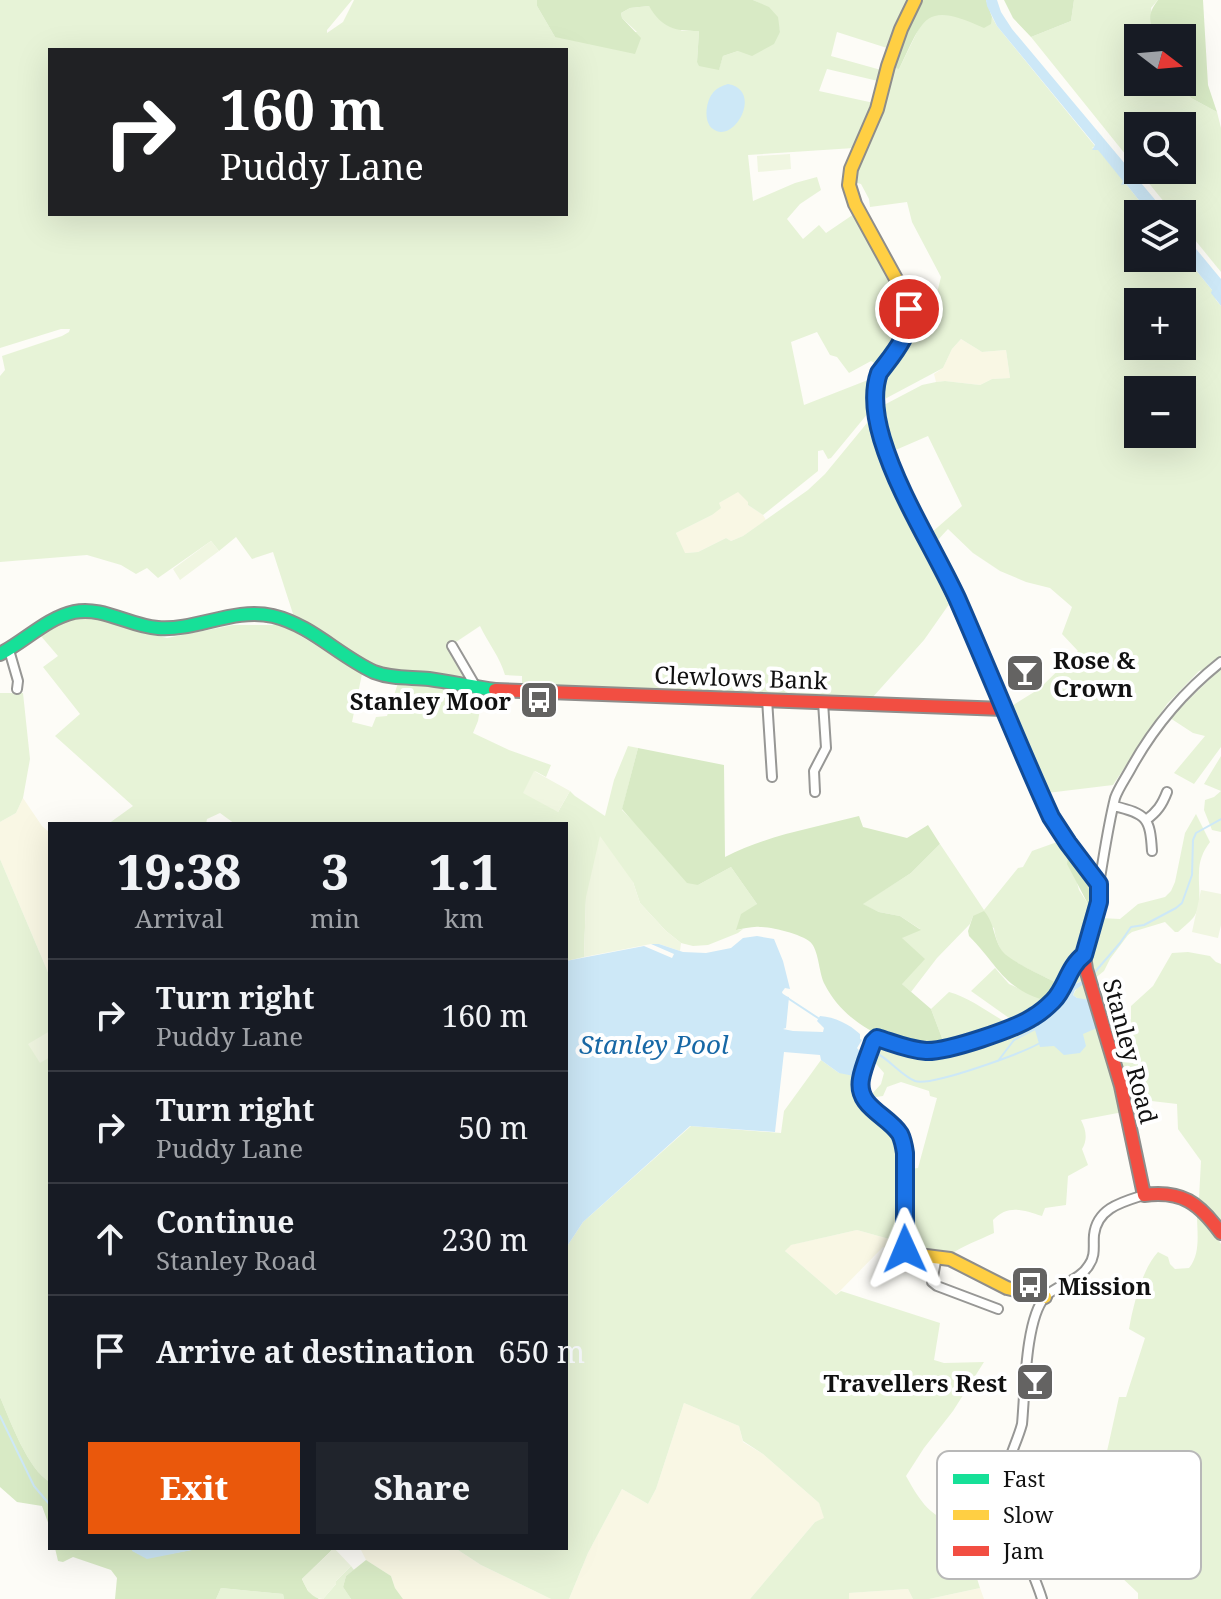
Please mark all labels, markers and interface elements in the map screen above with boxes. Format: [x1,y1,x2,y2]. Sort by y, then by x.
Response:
north arrow [1124,24,1196,96]
map controls [1124,24,1196,448]
text: 160 m [220,70,385,146]
icon: right [88,80,192,184]
button: search [1124,112,1196,184]
text: Puddy Lane [220,142,424,191]
button: layers [1124,200,1196,272]
pin [875,275,943,343]
icon: arrive [887,287,931,331]
button: + [1124,288,1196,360]
button: − [1124,376,1196,448]
place label: Rose & Crown [1053,643,1136,704]
bar icon: Rose & Crown [1004,652,1046,694]
street label: Clewlows Bank [654,657,829,697]
bus stop icon: Stanley Moor [518,679,560,721]
place label: Stanley Moor [350,684,511,717]
text: 19:38 [117,839,241,904]
text: 3 [322,839,349,904]
text: 1.1 [429,839,499,904]
text: Arrival [135,900,224,936]
text: min [310,900,360,936]
text: km [444,900,484,936]
street label: Stanley Road [1096,975,1166,1127]
text: Turn right [156,977,314,1018]
icon: right [88,993,132,1037]
text: 160 m [442,995,528,1036]
text: Puddy Lane [156,1018,303,1054]
water label: Stanley Pool [579,1026,729,1062]
text: Turn right [156,1089,314,1130]
icon: right [88,1105,132,1149]
text: 50 m [458,1107,528,1148]
text: Puddy Lane [156,1130,303,1166]
text: Continue [156,1201,294,1242]
position arrow [863,1207,947,1291]
icon: ahead [88,1217,132,1261]
text: 230 m [442,1219,528,1260]
text: Stanley Road [156,1242,317,1278]
bus stop icon: Mission [1009,1264,1051,1306]
place label: Mission [1058,1269,1152,1302]
icon: arrive [88,1329,132,1373]
text: Arrive at destination [156,1331,475,1372]
text: 650 m [499,1331,585,1372]
bar icon: Travellers Rest [1014,1361,1056,1403]
place label: Travellers Rest [824,1366,1007,1399]
button: Exit [88,1442,300,1534]
button: Share [316,1442,528,1534]
legend [937,1451,1201,1579]
text: Fast [1003,1463,1045,1493]
text: Slow [1003,1499,1053,1529]
text: Jam [1002,1535,1044,1565]

